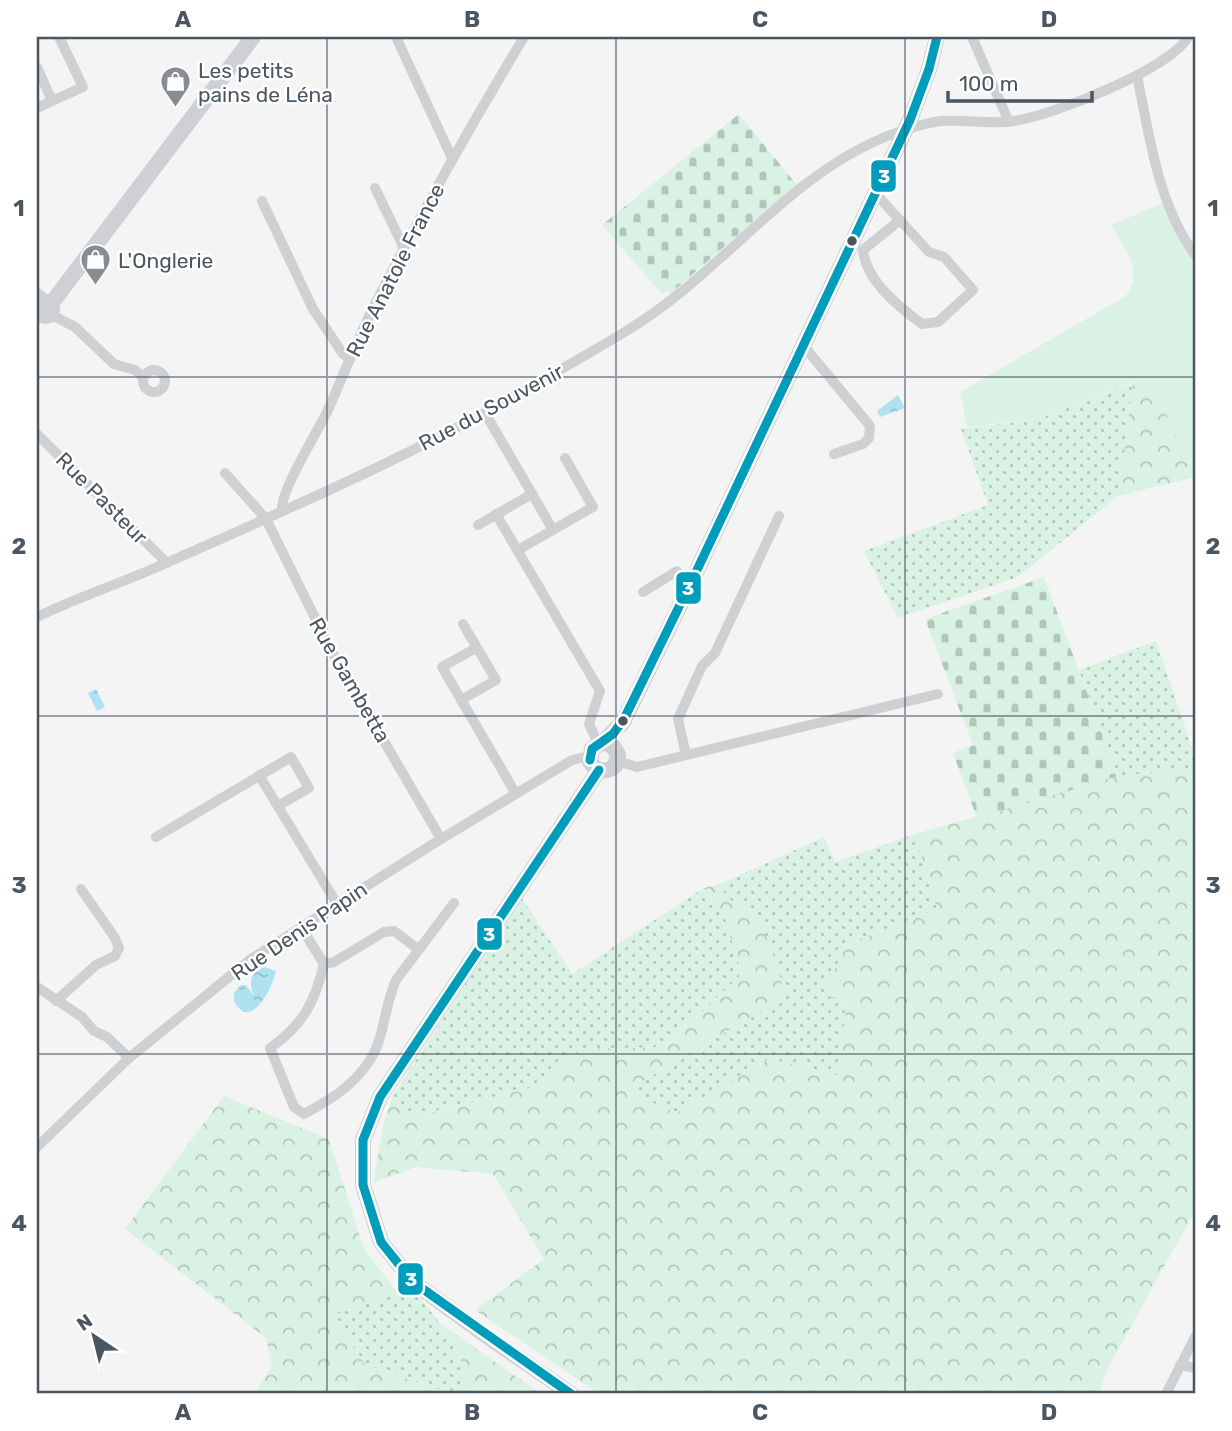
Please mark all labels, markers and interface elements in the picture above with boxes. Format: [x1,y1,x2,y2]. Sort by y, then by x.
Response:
text: A [175,5,192,33]
text: B [464,5,480,33]
text: C [752,5,768,33]
text: D [1041,5,1057,33]
place label: Les petits pains de Léna [198,58,333,107]
scale bar [948,60,1092,104]
shop icon: Les petits pains de Léna [158,65,192,109]
text: 100 m [959,71,1018,96]
line badge: 3 [870,159,897,193]
text: 3 [878,165,890,188]
street label: Rue Anatole France [341,179,449,361]
text: 1 [13,194,25,222]
text: 1 [1207,194,1219,222]
unlabelled marker [845,234,859,248]
shop icon: L'Onglerie [78,243,112,287]
place label: L'Onglerie [118,248,213,273]
street label: Rue du Souvenir [414,358,568,456]
street label: Rue Pasteur [51,447,153,549]
text: 2 [12,532,26,560]
text: 2 [1206,532,1220,560]
line badge: 3 [675,571,702,605]
text: 3 [682,577,694,600]
street label: Rue Gambetta [304,613,396,747]
unlabelled marker [616,714,630,728]
text: 3 [11,871,27,899]
text: 3 [1205,871,1221,899]
street label: Rue Denis Papin [226,876,372,986]
line badge: 3 [476,917,503,951]
text: 3 [483,923,495,946]
text: 4 [11,1209,27,1237]
text: 4 [1205,1209,1221,1237]
line badge: 3 [397,1262,424,1296]
text: 3 [405,1268,417,1291]
north arrow [60,1302,130,1372]
text: N [72,1309,97,1336]
text: A [175,1398,192,1426]
text: B [464,1398,480,1426]
text: C [752,1398,768,1426]
text: D [1041,1398,1057,1426]

